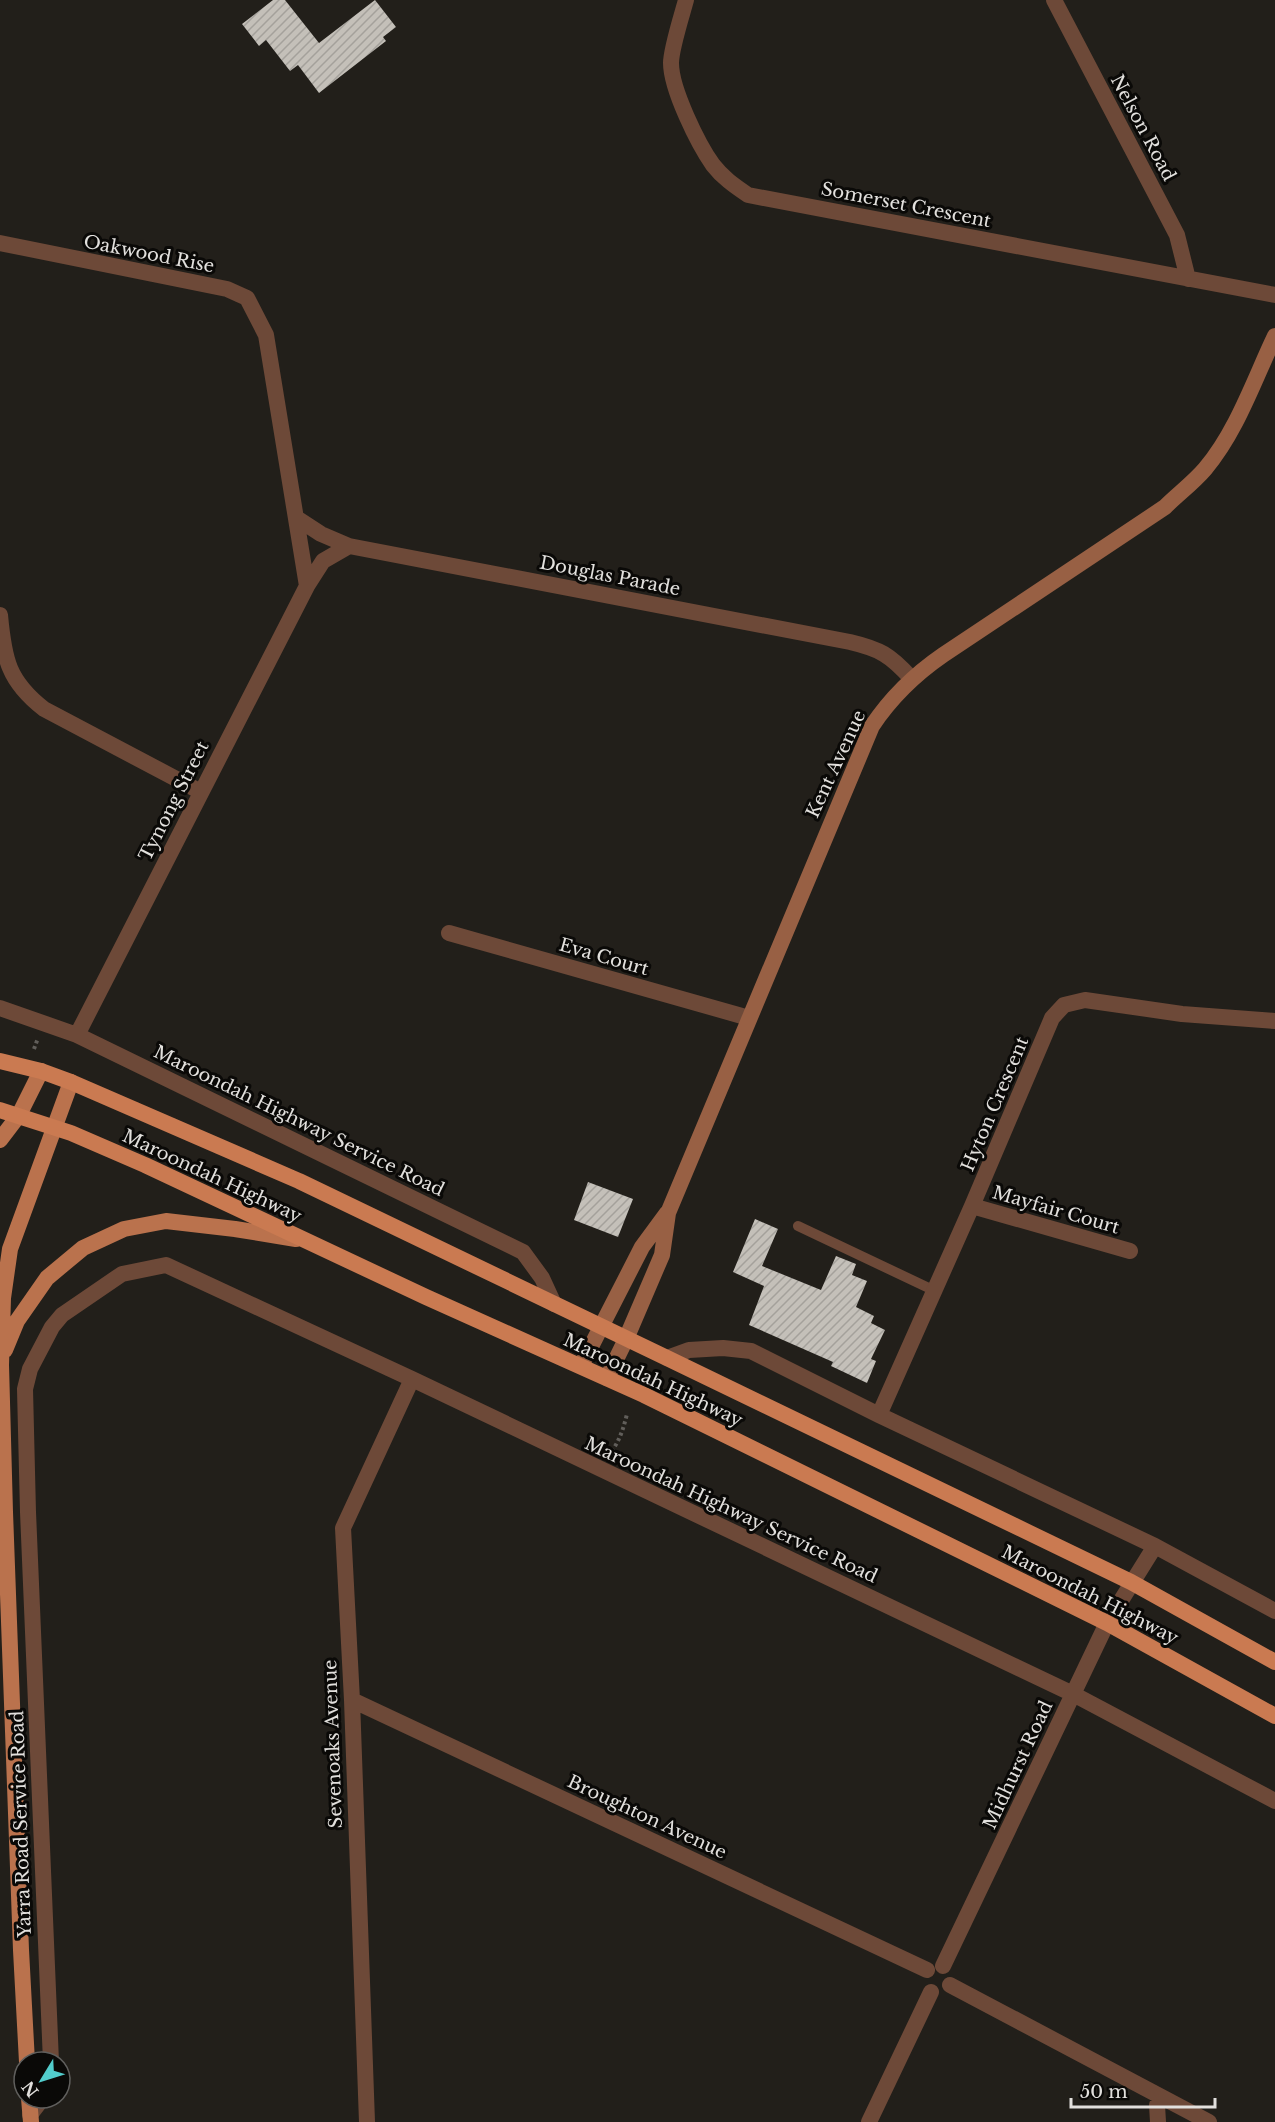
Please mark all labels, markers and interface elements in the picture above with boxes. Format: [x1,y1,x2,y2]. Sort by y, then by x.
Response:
street label: Nelson Road [1106,71,1180,185]
street label: Somerset Crescent [819,178,993,232]
street label: Oakwood Rise [82,231,216,277]
street label: Douglas Parade [538,552,682,600]
street label: Kent Avenue [801,707,871,821]
street label: Tynong Street [134,737,214,864]
street label: Eva Court [557,934,651,980]
street label: Hyton Crescent [957,1033,1033,1175]
street label: Maroondah Highway Service Road [150,1041,448,1201]
street label: Maroondah Highway [119,1125,305,1227]
street label: Mayfair Court [990,1181,1122,1239]
street label: Maroondah Highway [560,1329,747,1431]
street label: Maroondah Highway Service Road [581,1432,881,1588]
street label: Maroondah Highway [998,1541,1183,1649]
street label: Sevenoaks Avenue [319,1659,347,1829]
street label: Midhurst Road [979,1697,1057,1833]
street label: Yarra Road Service Road [6,1710,36,1939]
street label: Broughton Avenue [564,1770,730,1864]
north arrow [12,2050,72,2110]
scale bar [1071,2071,1215,2109]
text: N [18,2077,43,2101]
text: 50 m [1080,2081,1128,2103]

